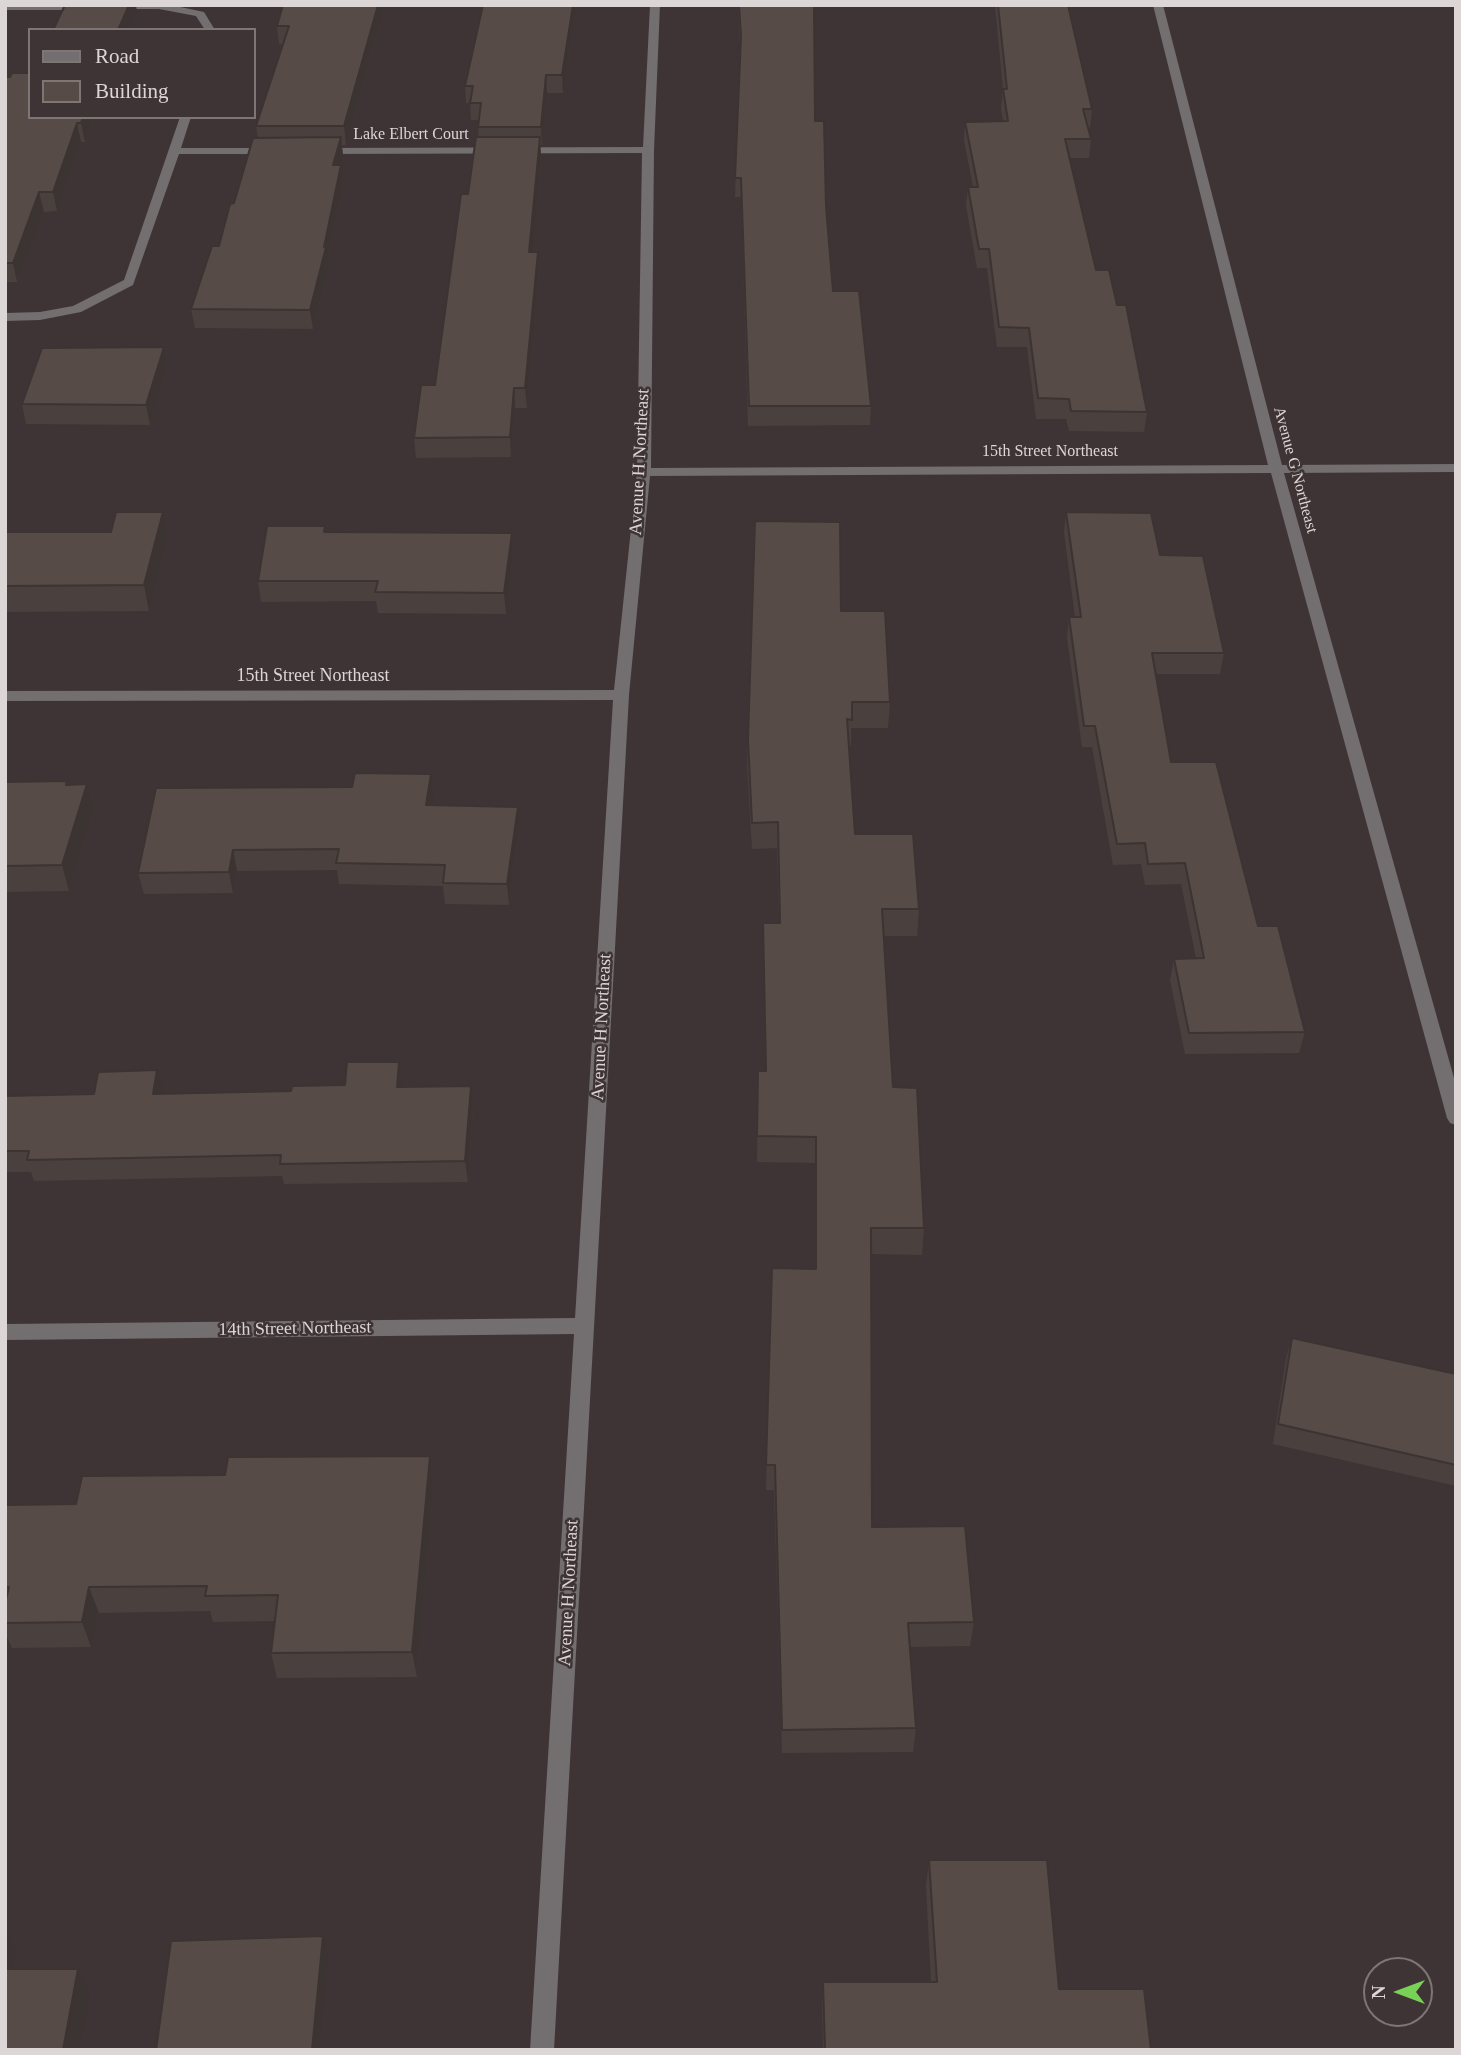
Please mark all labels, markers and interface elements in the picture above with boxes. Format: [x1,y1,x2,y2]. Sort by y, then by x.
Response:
legend [28,28,256,119]
text: Road [95,44,139,68]
text: Building [95,79,169,103]
street label: Lake Elbert Court [353,125,469,145]
street label: Avenue H Northeast [625,388,655,536]
street label: Avenue G Northeast [1269,405,1321,535]
street label: 15th Street Northeast [982,442,1118,462]
street label: 15th Street Northeast [237,665,389,687]
street label: Avenue H Northeast [587,953,617,1101]
street label: 14th Street Northeast [218,1317,372,1341]
street label: Avenue H Northeast [554,1519,584,1667]
north arrow [1363,1957,1433,2027]
text: N [1368,1985,1389,1999]

